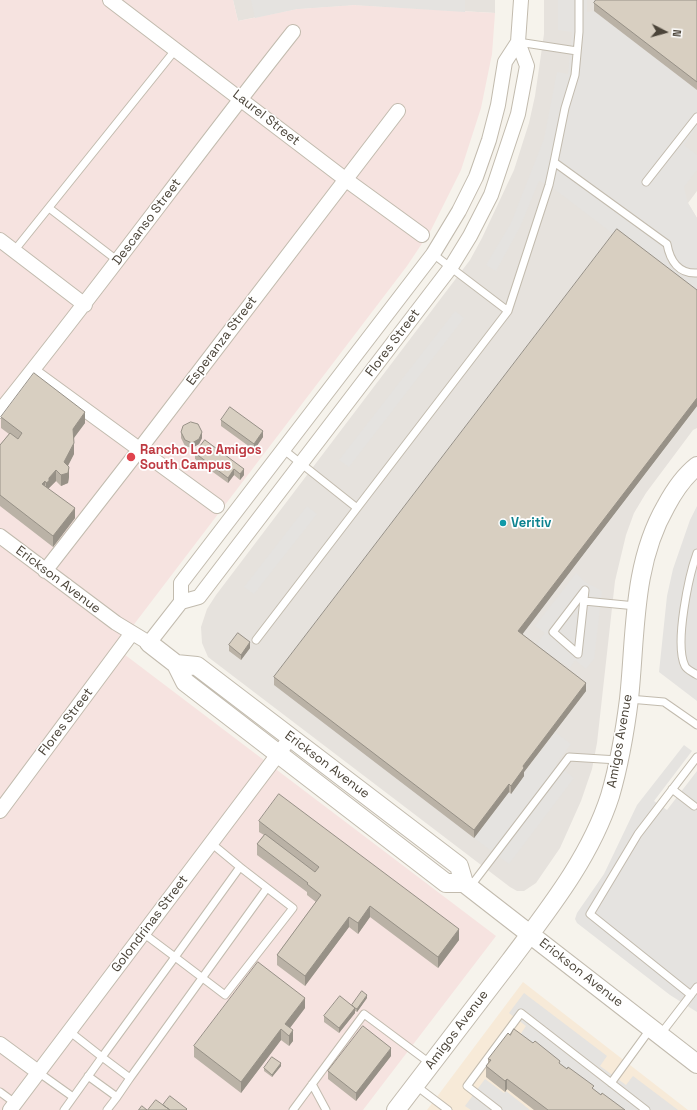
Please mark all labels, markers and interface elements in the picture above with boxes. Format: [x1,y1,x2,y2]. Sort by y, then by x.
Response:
north arrow [645,12,685,52]
text: N [670,29,684,38]
street label: Laurel Street [229,87,303,149]
street label: Descanso Street [109,176,185,268]
street label: Esperanza Street [183,293,261,389]
street label: Flores Street [363,306,423,380]
place label: Rancho Los Amigos South Campus [140,442,262,473]
marker: Rancho Los Amigos South Campus [125,451,137,463]
place label: Veritiv [511,515,551,531]
marker: Veritiv [498,518,508,528]
street label: Erickson Avenue [13,543,103,617]
street label: Flores Street [36,685,96,759]
street label: Amigos Avenue [604,693,636,789]
street label: Erickson Avenue [282,728,372,802]
street label: Golondrinas Street [108,872,192,976]
street label: Erickson Avenue [536,935,626,1011]
street label: Amigos Avenue [422,987,492,1073]

